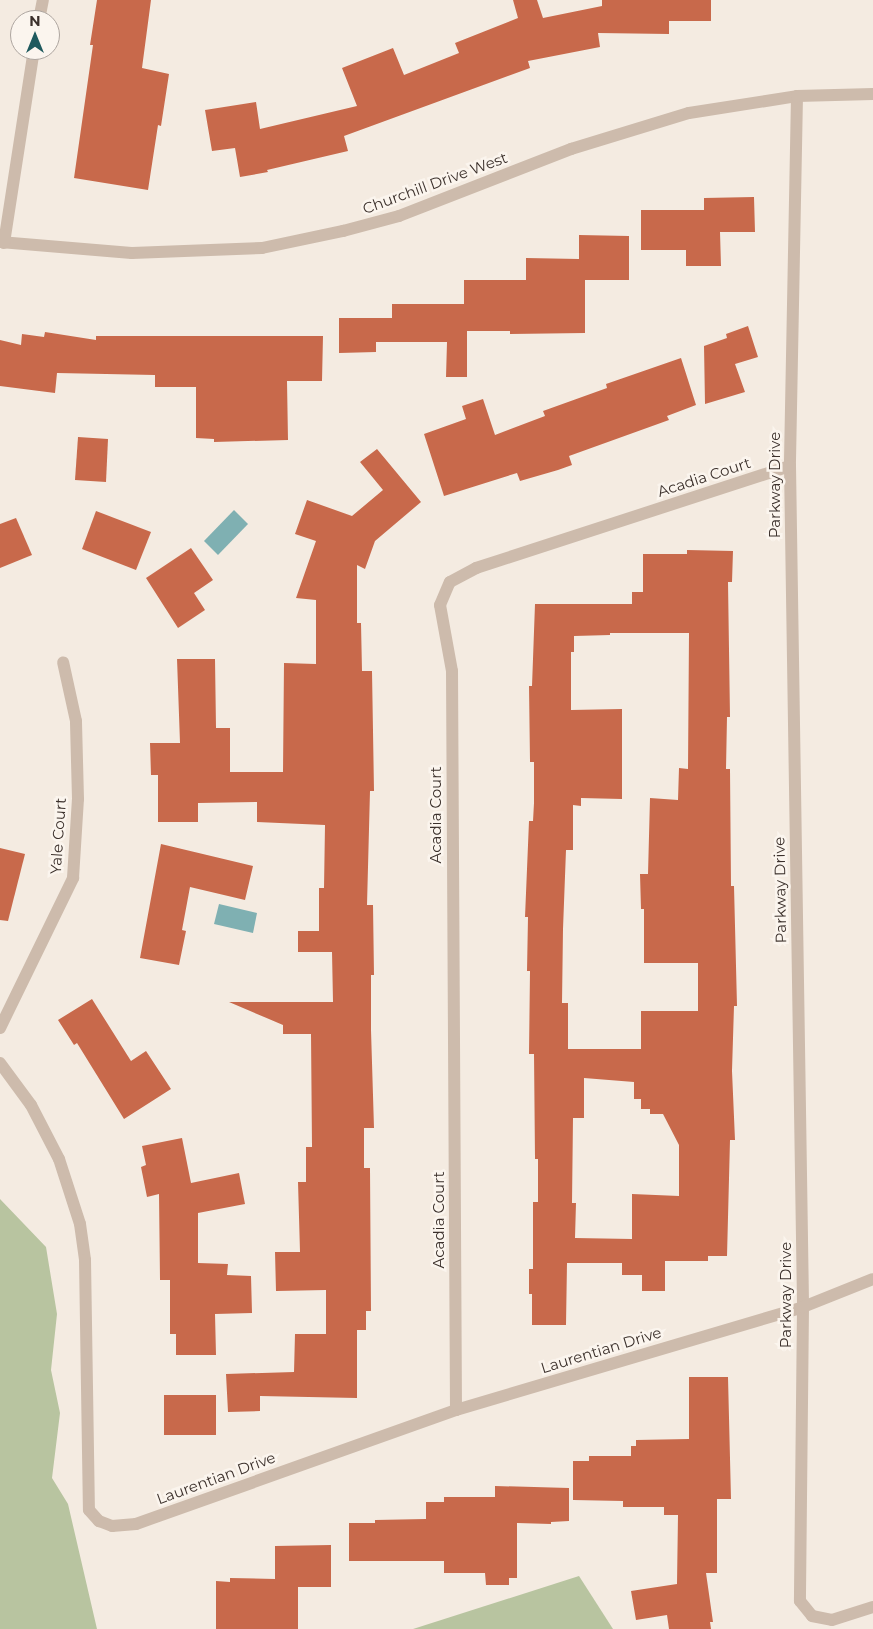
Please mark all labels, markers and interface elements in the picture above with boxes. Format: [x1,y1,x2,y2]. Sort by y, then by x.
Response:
north arrow [10,10,60,60]
text: N [29,12,41,30]
street label: Churchill Drive West [360,148,510,218]
street label: Parkway Drive [766,432,784,538]
street label: Acadia Court [655,453,753,501]
street label: Acadia Court [427,766,445,864]
street label: Yale Court [46,797,70,875]
street label: Parkway Drive [770,837,790,943]
street label: Acadia Court [430,1171,448,1269]
street label: Parkway Drive [777,1242,795,1348]
street label: Laurentian Drive [539,1323,663,1377]
street label: Laurentian Drive [154,1448,278,1508]

